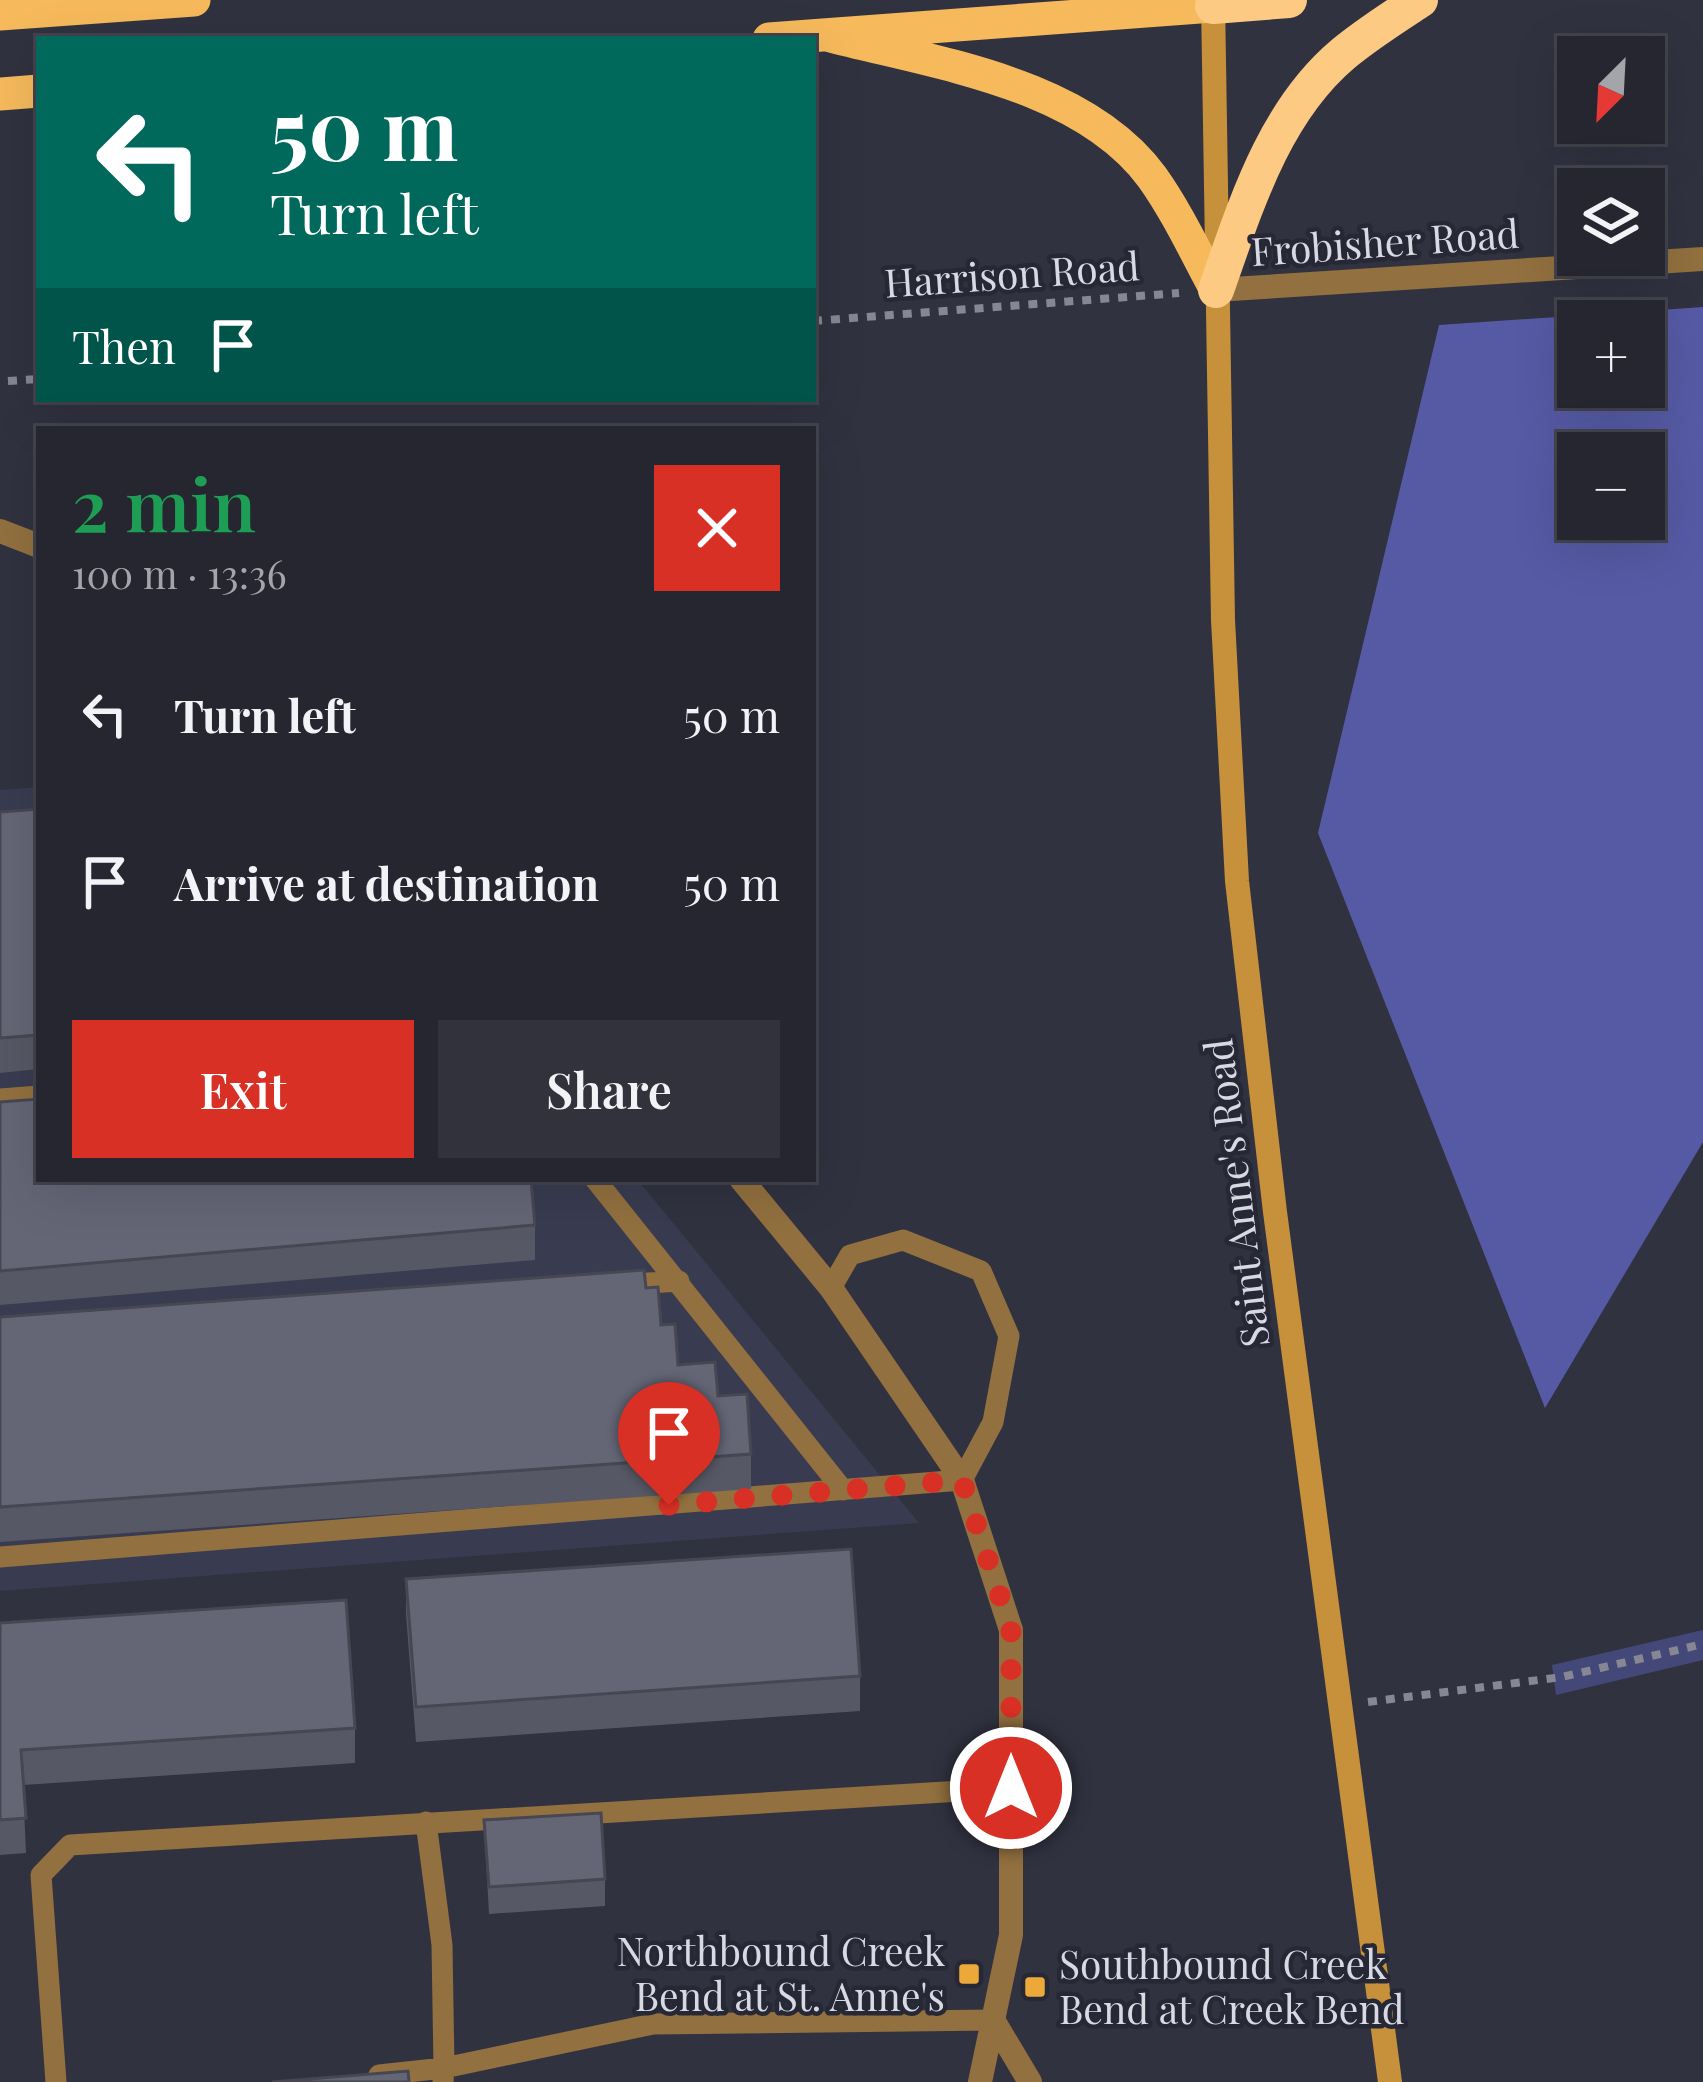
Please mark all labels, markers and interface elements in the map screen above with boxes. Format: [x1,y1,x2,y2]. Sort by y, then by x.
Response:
north arrow [1557,36,1665,144]
map controls [1557,36,1665,540]
text: 50 m [270,70,458,182]
icon: left [72,84,228,240]
button: layers [1557,168,1665,276]
text: Turn left [270,177,479,249]
street label: Frobisher Road [1249,206,1521,276]
street label: Harrison Road [883,238,1141,308]
button: + [1557,300,1665,408]
icon: arrive [200,312,266,378]
text: Then [72,315,176,375]
button: − [1557,432,1665,540]
text: 2 min [72,454,256,550]
button: close [654,465,780,591]
text: 100 m · 13:36 [72,547,287,599]
icon: left [72,681,138,747]
text: Turn left [174,684,356,744]
text: 50 m [683,684,780,744]
icon: arrive [72,849,138,915]
text: Arrive at destination [174,852,599,912]
text: 50 m [683,852,780,912]
button: Exit [72,1020,414,1158]
button: Share [438,1020,780,1158]
street label: Saint Anne's Road [1190,1036,1280,1350]
pin [618,1382,720,1505]
icon: arrive [636,1400,702,1466]
position arrow [948,1725,1074,1851]
place label: Northbound Creek Bend at St. Anne's [617,1924,946,2021]
place label: Southbound Creek Bend at Creek Bend [1059,1937,1405,2034]
marker: Northbound Creek Bend at St. Anne's [956,1961,982,1987]
marker: Southbound Creek Bend at Creek Bend [1022,1974,1048,2000]

